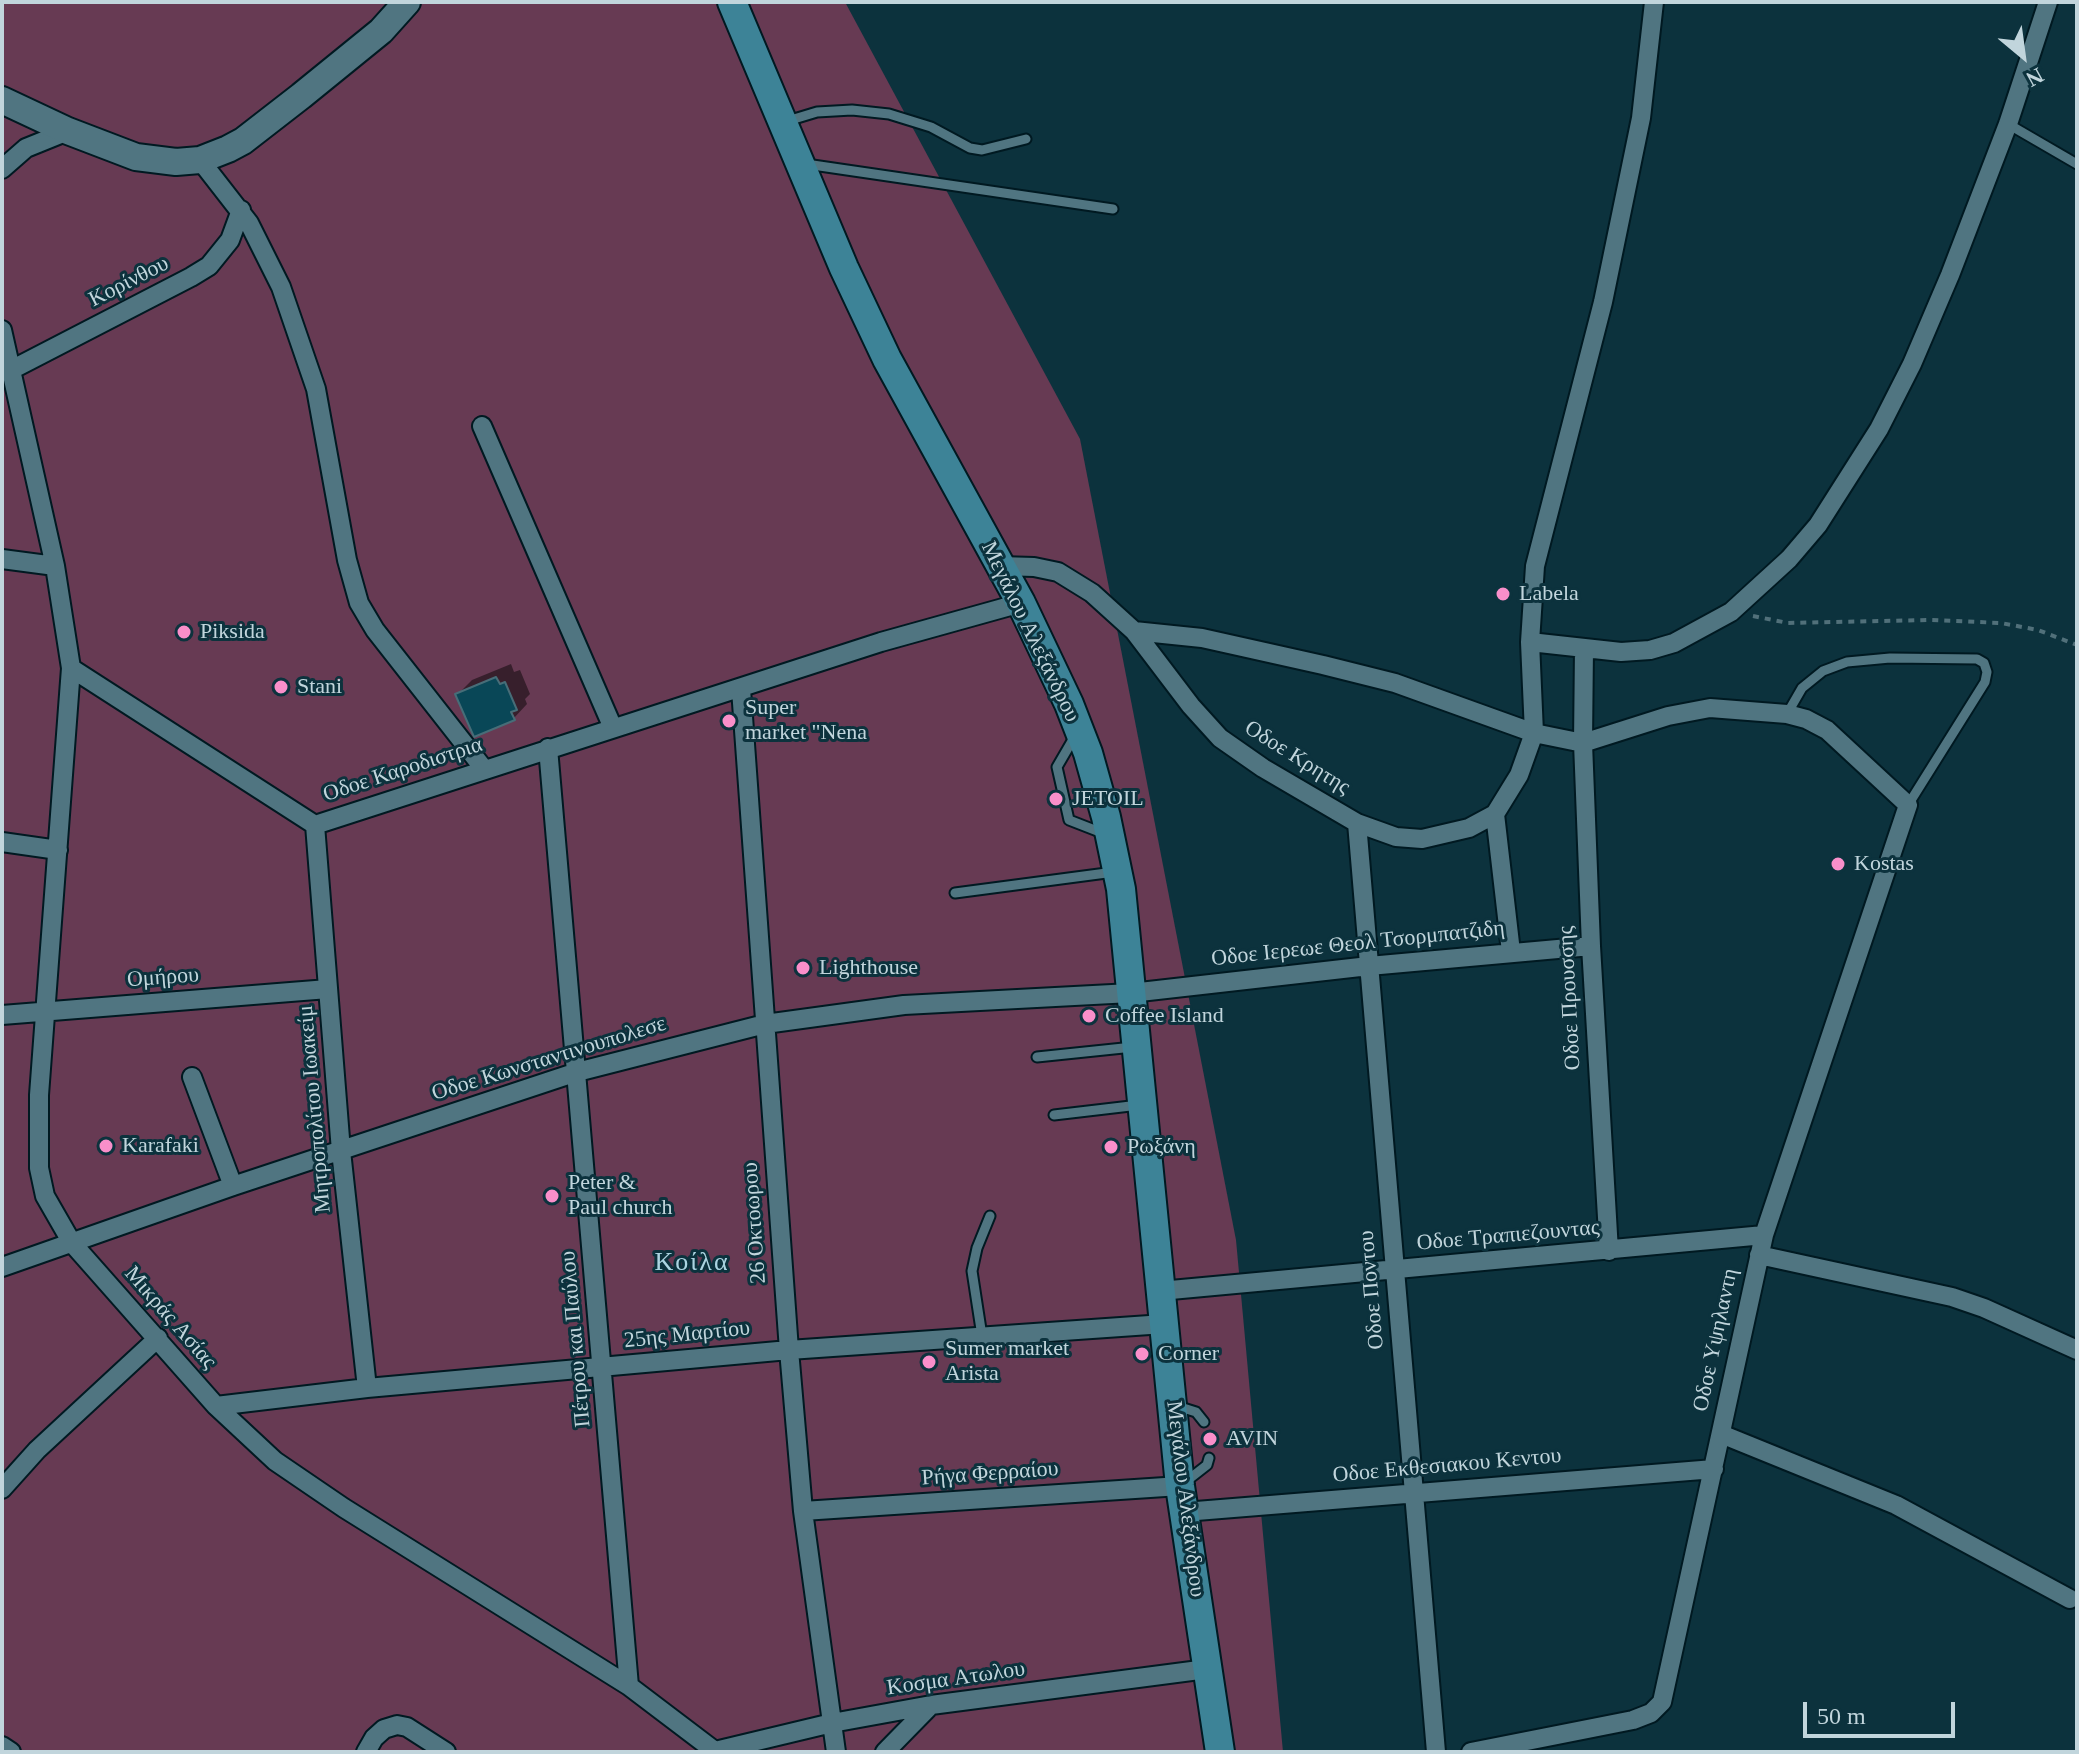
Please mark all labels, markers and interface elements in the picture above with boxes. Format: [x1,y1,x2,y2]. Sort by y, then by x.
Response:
north arrow [1983,16,2063,96]
text: N [2022,63,2048,92]
street label: Κορίνθου [85,251,173,313]
street label: Μεγάλου Αλεξάνδρου [975,537,1085,727]
place label: Labela [1519,581,1579,607]
marker: Labela [1494,585,1512,603]
place label: Piksida [200,619,265,645]
marker: Piksida [175,623,193,641]
place label: Stani [297,674,342,700]
marker: Stani [272,678,290,696]
place label: Super market "Nena [745,695,867,746]
marker: Super market "Nena [720,712,738,730]
street label: Oδοε Κρητης [1239,715,1355,801]
street label: Oδοε Καροδιστρια [320,732,486,808]
place label: JETOIL [1072,786,1144,812]
marker: JETOIL [1047,790,1065,808]
place label: Kostas [1854,851,1914,877]
marker: Kostas [1829,855,1847,873]
street label: Oδοε Ιερεωε Θεολ Τσορμπατζιδη [1210,915,1506,973]
street label: Oδοε Προυσσης [1553,925,1587,1071]
place label: Lighthouse [819,955,918,981]
marker: Lighthouse [794,959,812,977]
street label: Ομήρου [126,962,200,994]
place label: Coffee Island [1105,1003,1224,1029]
street label: Μητροπολίτου Ιωακείμ [293,1004,337,1214]
marker: Coffee Island [1080,1007,1098,1025]
street label: Oδοε Κωνσταντινουπολεσε [429,1011,669,1107]
place label: Karafaki [122,1133,199,1159]
place label: Ρωξάνη [1127,1134,1196,1160]
marker: Karafaki [97,1137,115,1155]
marker: Ρωξάνη [1102,1138,1120,1156]
street label: 26 Οκτοωρου [738,1161,772,1285]
place label: Peter & Paul church [568,1170,672,1222]
marker: Peter & Paul church [543,1187,561,1205]
street label: Oδοε Τραπιεζουντας [1415,1215,1601,1257]
street label: Oδοε Ποντου [1354,1229,1390,1351]
district label: Κοίλα [654,1247,730,1279]
street label: Πέτρου και Παύλου [555,1250,597,1428]
street label: Μικράς Ασίας [118,1261,222,1375]
street label: Oδοε Υψηλαντη [1688,1266,1744,1414]
street label: 25ης Μαρτίου [623,1315,751,1355]
place label: Sumer market Arista [945,1336,1069,1388]
place label: Corner [1158,1341,1219,1367]
marker: Corner [1133,1345,1151,1363]
marker: Sumer market Arista [920,1353,938,1371]
street label: Μεγάλου Αλεξάνδρου [1160,1399,1210,1599]
place label: AVIN [1226,1426,1278,1452]
marker: AVIN [1201,1430,1219,1448]
street label: Oδοε Εκθεσιακου Κεντου [1332,1443,1562,1489]
street label: Ρήγα Φερραίου [921,1456,1059,1492]
street label: Κοσμα Ατωλου [885,1656,1027,1702]
scale bar [1807,1686,1959,1736]
text: 50 m [1817,1703,1866,1729]

